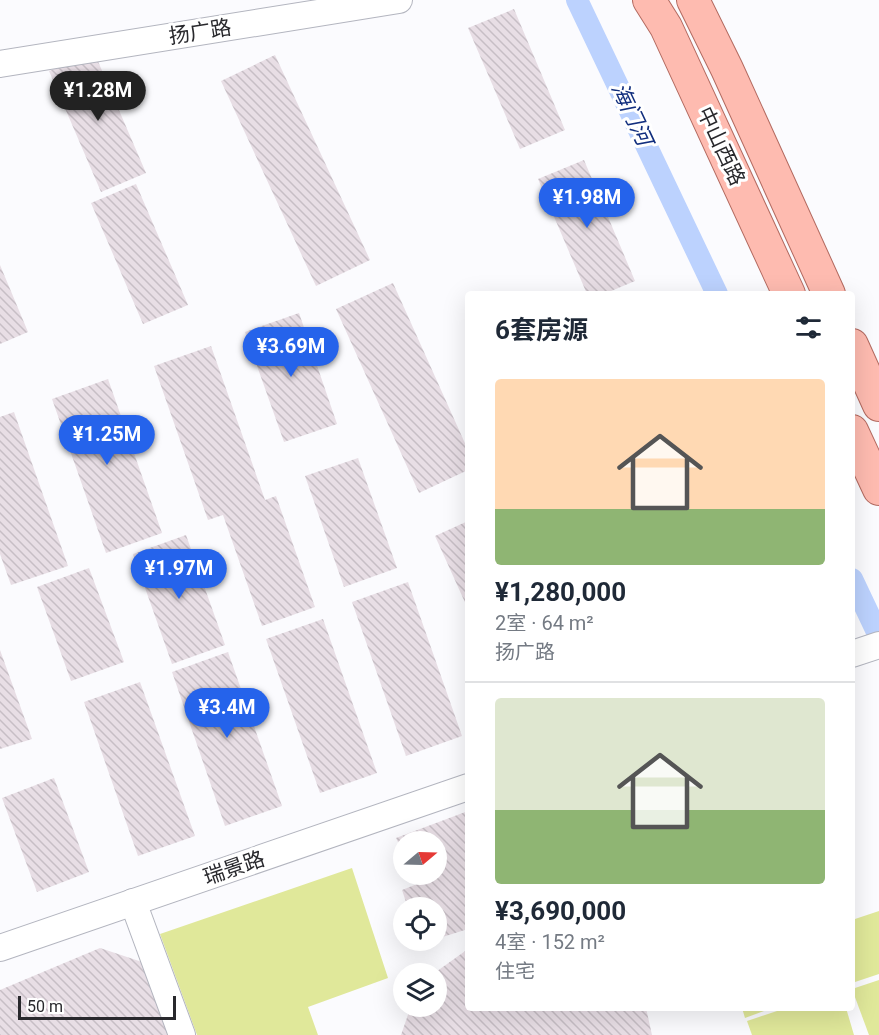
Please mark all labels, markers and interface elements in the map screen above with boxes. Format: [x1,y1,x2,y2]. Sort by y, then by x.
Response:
street label: 扬广路 [167,15,233,49]
pin: ¥1.28M [49,71,147,122]
text: ¥1.28M [64,78,132,102]
water label: 海门河 [607,79,659,153]
street label: 中山西路 [692,103,750,189]
pin: ¥1.98M [538,178,636,229]
text: ¥1.98M [553,185,621,209]
icon: filters [792,311,825,344]
text: 6套房源 [495,315,588,345]
pin: ¥3.69M [242,327,340,378]
text: ¥3.69M [257,334,325,358]
pin: ¥1.25M [58,415,156,466]
icon: home [606,418,714,526]
text: ¥1.25M [73,422,141,446]
pin: ¥1.97M [130,549,228,600]
text: ¥1.97M [145,556,213,580]
text: ¥1,280,000 [495,577,626,607]
text: 2室 · 64 m² [495,611,594,635]
text: 扬广路 [495,640,555,664]
pin: ¥3.4M [185,688,269,739]
text: ¥3.4M [199,695,255,719]
icon: home [606,737,714,845]
north arrow [393,831,447,885]
map controls [393,831,447,1017]
street label: 瑞景路 [200,846,268,890]
text: ¥3,690,000 [495,896,626,926]
button: locate [393,897,447,951]
text: 4室 · 152 m² [495,930,605,954]
text: 住宅 [495,959,535,983]
button: layers [393,963,447,1017]
scale bar [18,993,176,1020]
text: 50 m [27,997,63,1016]

